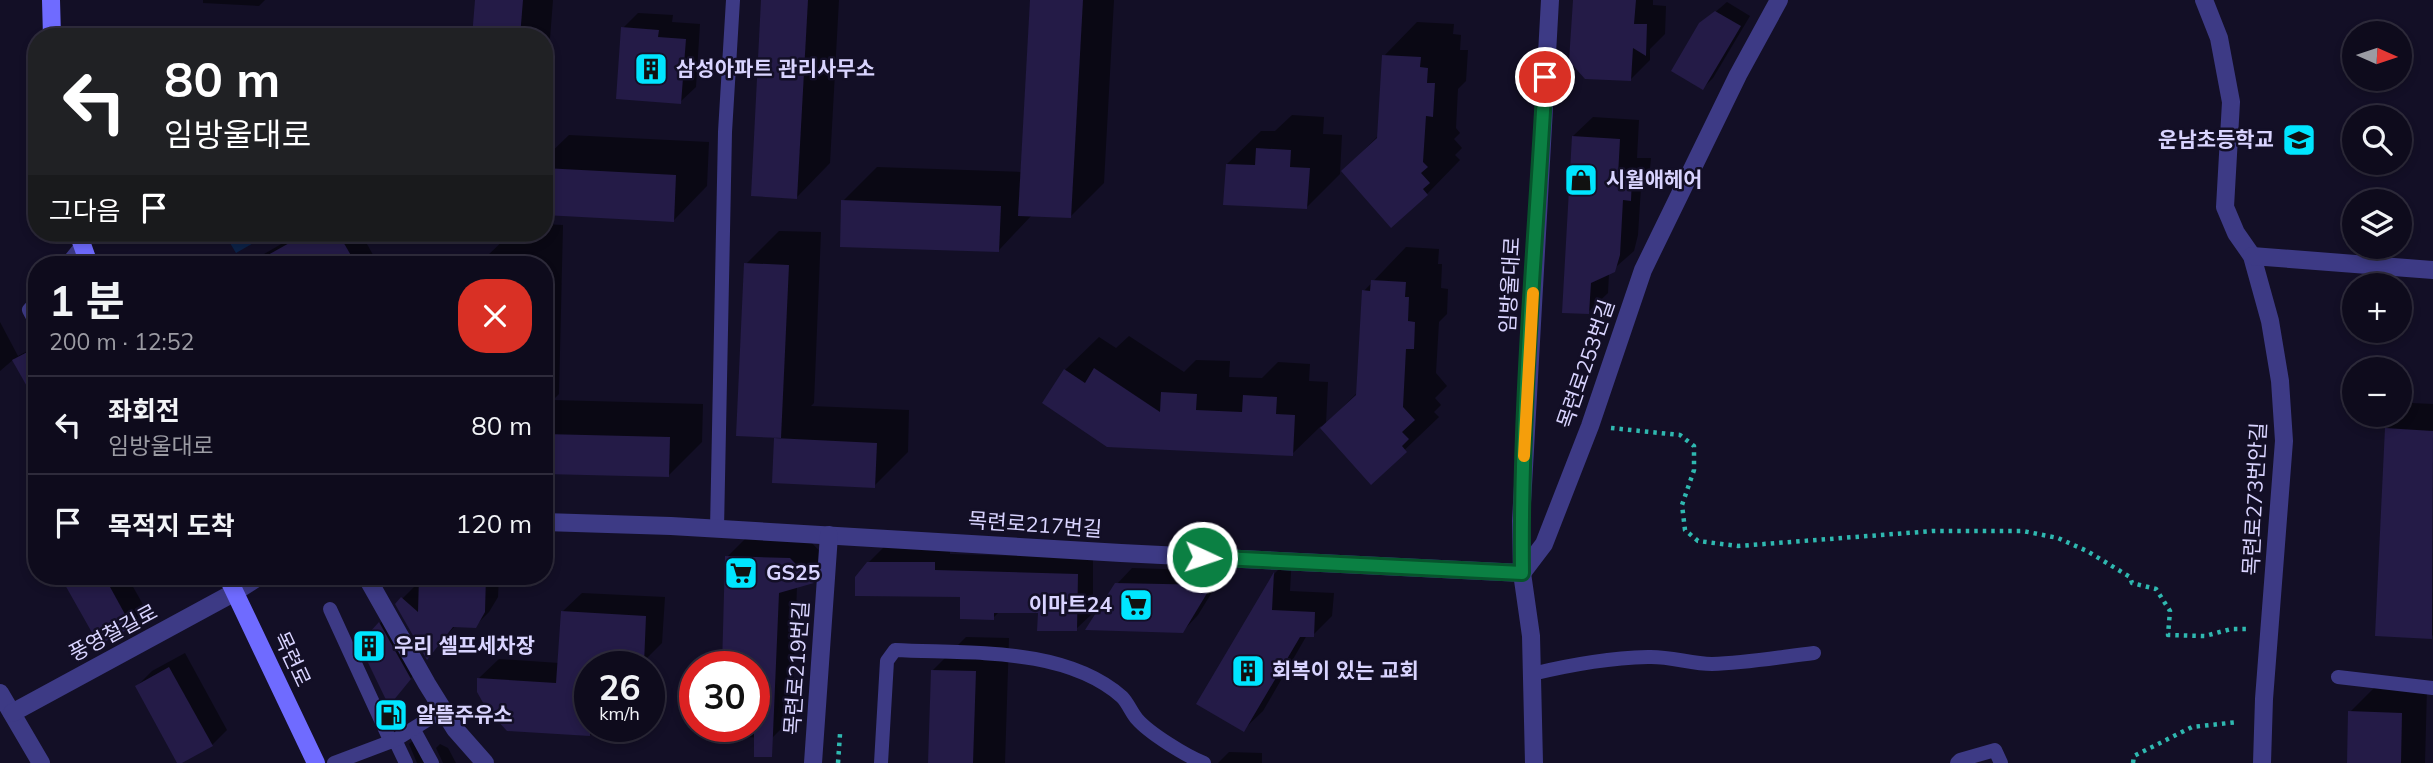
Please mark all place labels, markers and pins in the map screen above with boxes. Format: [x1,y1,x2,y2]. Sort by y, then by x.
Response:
pin [1515,47,1575,107]
building icon: 삼성아파트 관리사무소 [632,50,670,88]
place label: 삼성아파트 관리사무소 [676,55,875,81]
school or university icon: 운남초등학교 [2280,121,2318,159]
place label: 운남초등학교 [2158,126,2274,152]
shop icon: 시월애헤어 [1562,161,1600,199]
place label: 시월애헤어 [1606,166,1703,192]
supermarket icon: GS25 [722,554,760,592]
place label: GS25 [766,559,820,585]
supermarket icon: 이마트24 [1117,586,1155,624]
place label: 이마트24 [1029,591,1112,617]
building icon: 우리 셀프세차장 [350,627,388,665]
place label: 우리 셀프세차장 [394,632,535,658]
building icon: 회복이 있는 교회 [1229,652,1267,690]
place label: 회복이 있는 교회 [1272,657,1419,683]
fuel station icon: 알뜰주유소 [372,696,410,734]
place label: 알뜰주유소 [416,701,513,727]

